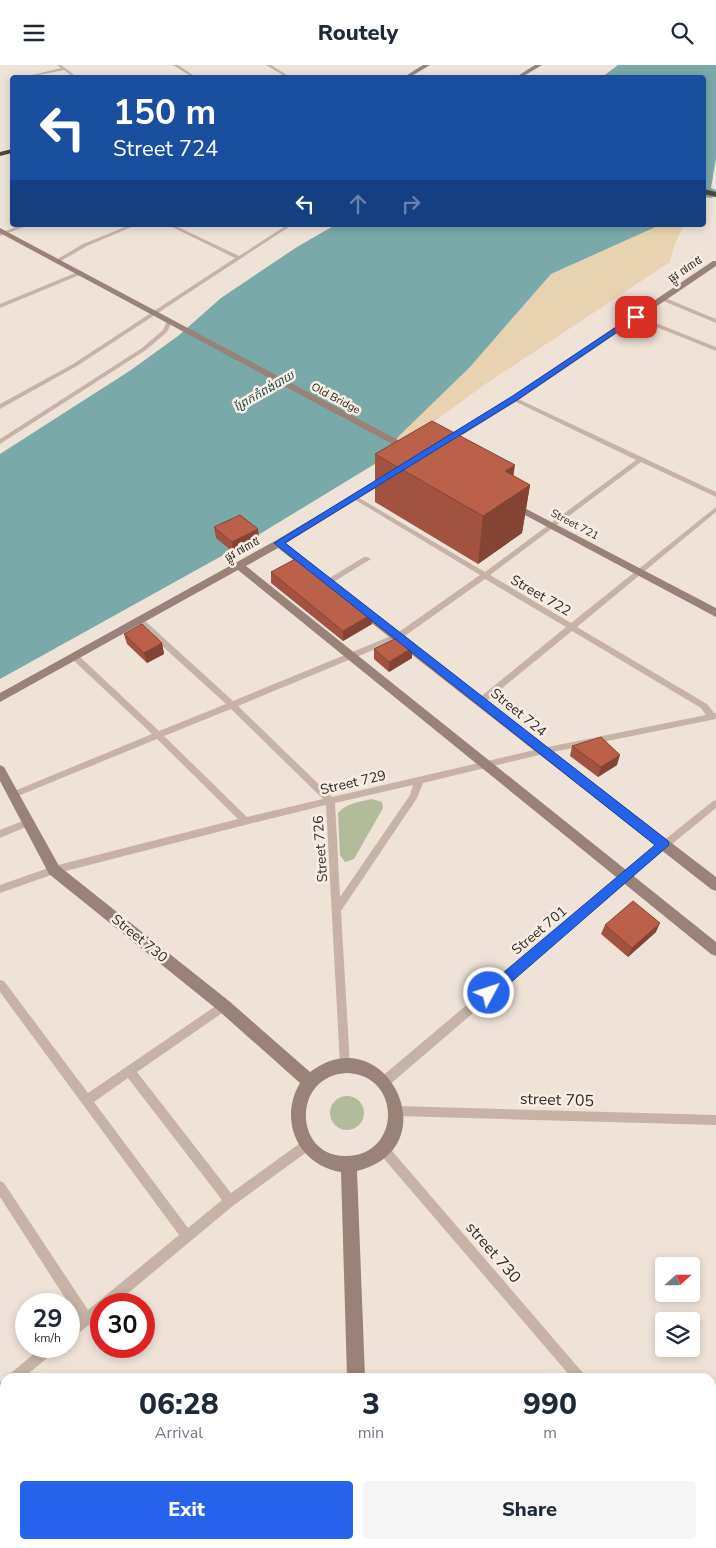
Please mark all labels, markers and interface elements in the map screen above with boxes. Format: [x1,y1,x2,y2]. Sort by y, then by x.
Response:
text: Routely [318,18,398,48]
icon: menu [20,19,48,47]
icon: search [668,19,696,47]
text: 150 m [113,89,216,136]
icon: left [30,95,95,160]
text: Street 724 [113,134,218,164]
icon: left [291,190,319,218]
icon: ahead [344,190,372,218]
icon: right [397,190,425,218]
street label: ផ្លូវ ៧៣៥ [665,252,707,288]
pin [615,296,657,338]
icon: arrive [622,303,650,331]
water label: ព្រែកកំពង់បាយ [231,366,299,415]
street label: Old Bridge [309,379,363,418]
street label: Street 721 [548,505,602,543]
street label: ផ្លូវ ៧៣៥ [222,534,264,567]
street label: Street 722 [507,570,575,620]
street label: Street 724 [487,684,551,741]
street label: Street 729 [318,766,388,799]
street label: Street 726 [309,815,332,883]
street label: Street 701 [508,902,571,959]
street label: Street 730 [108,910,172,967]
position arrow [462,966,514,1018]
street label: street 705 [519,1088,595,1112]
street label: street 730 [461,1217,526,1288]
north arrow [655,1257,700,1303]
map controls [655,1257,700,1357]
speed limit sign: 30 [90,1293,155,1358]
text: 29 [32,1302,63,1336]
button: layers [655,1312,700,1357]
text: km/h [34,1330,61,1346]
text: 06:28 [139,1384,219,1425]
text: 3 [362,1384,380,1425]
text: 990 [523,1384,577,1425]
text: Arrival [155,1422,203,1444]
text: min [358,1422,384,1444]
text: m [543,1422,557,1444]
button: Exit [20,1481,353,1539]
button: Share [363,1481,696,1539]

